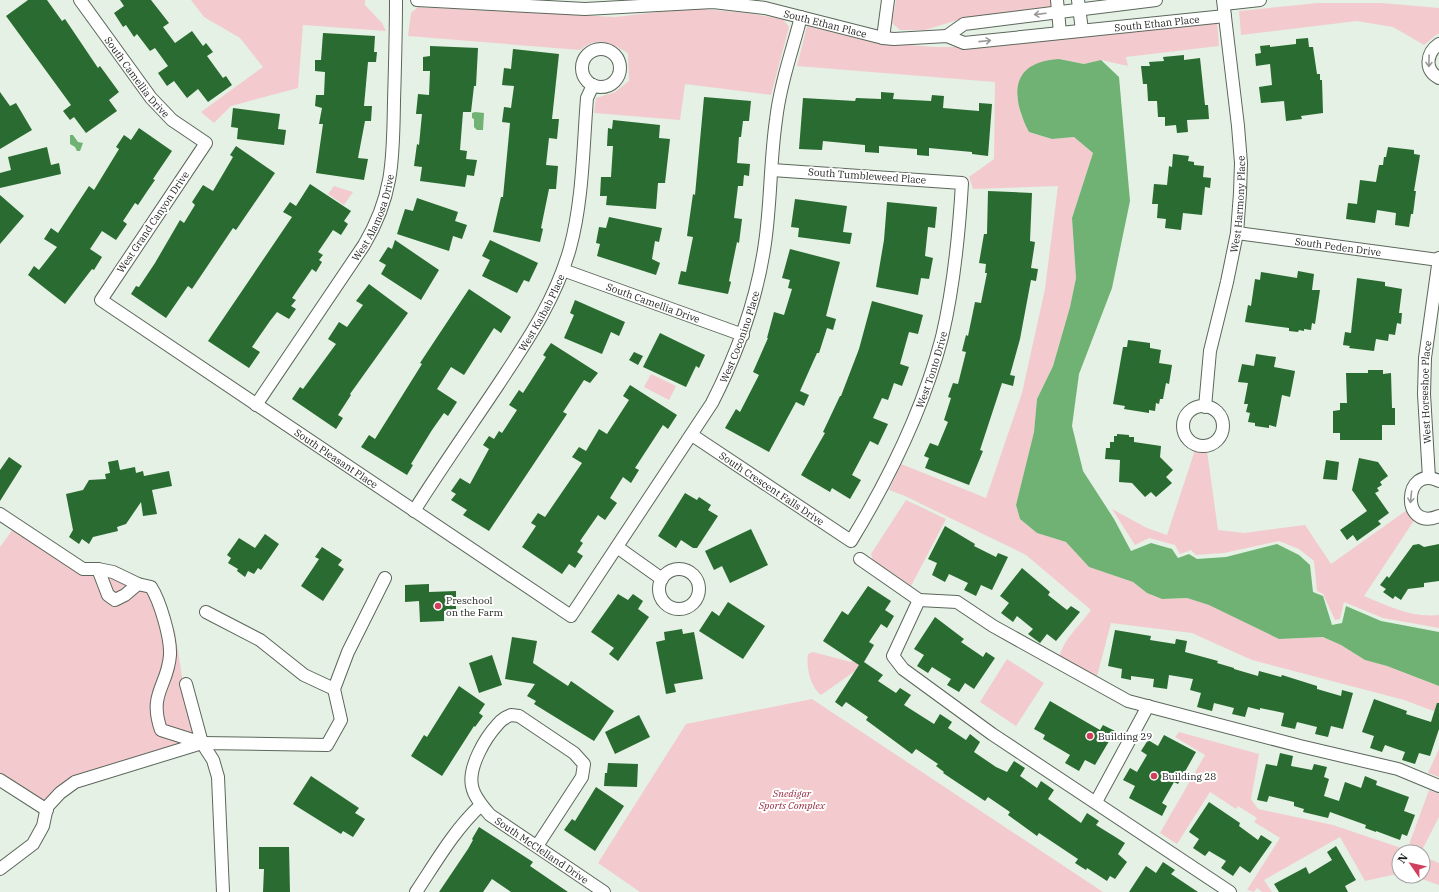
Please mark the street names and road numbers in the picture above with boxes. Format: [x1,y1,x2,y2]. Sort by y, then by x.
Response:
street label: South Ethan Place [782,7,868,40]
street label: South Ethan Place [1114,12,1200,34]
street label: South Camellia Drive [102,34,173,120]
street label: West Harmony Place [1227,155,1248,254]
street label: South Tumbleweed Place [808,165,926,187]
street label: West Grand Canyon Drive [114,169,192,275]
street label: West Alamosa Drive [349,173,396,263]
street label: South Peden Drive [1294,234,1382,259]
street label: West Kaibab Place [515,272,567,354]
street label: South Camellia Drive [605,280,702,326]
street label: West Coconino Place [716,289,762,385]
street label: West Tonto Drive [913,330,950,410]
street label: West Horseshoe Place [1417,340,1434,444]
street label: South Pleasant Place [292,426,381,491]
street label: South Crescent Falls Drive [717,449,827,528]
street label: South McClelland Drive [493,814,591,886]

